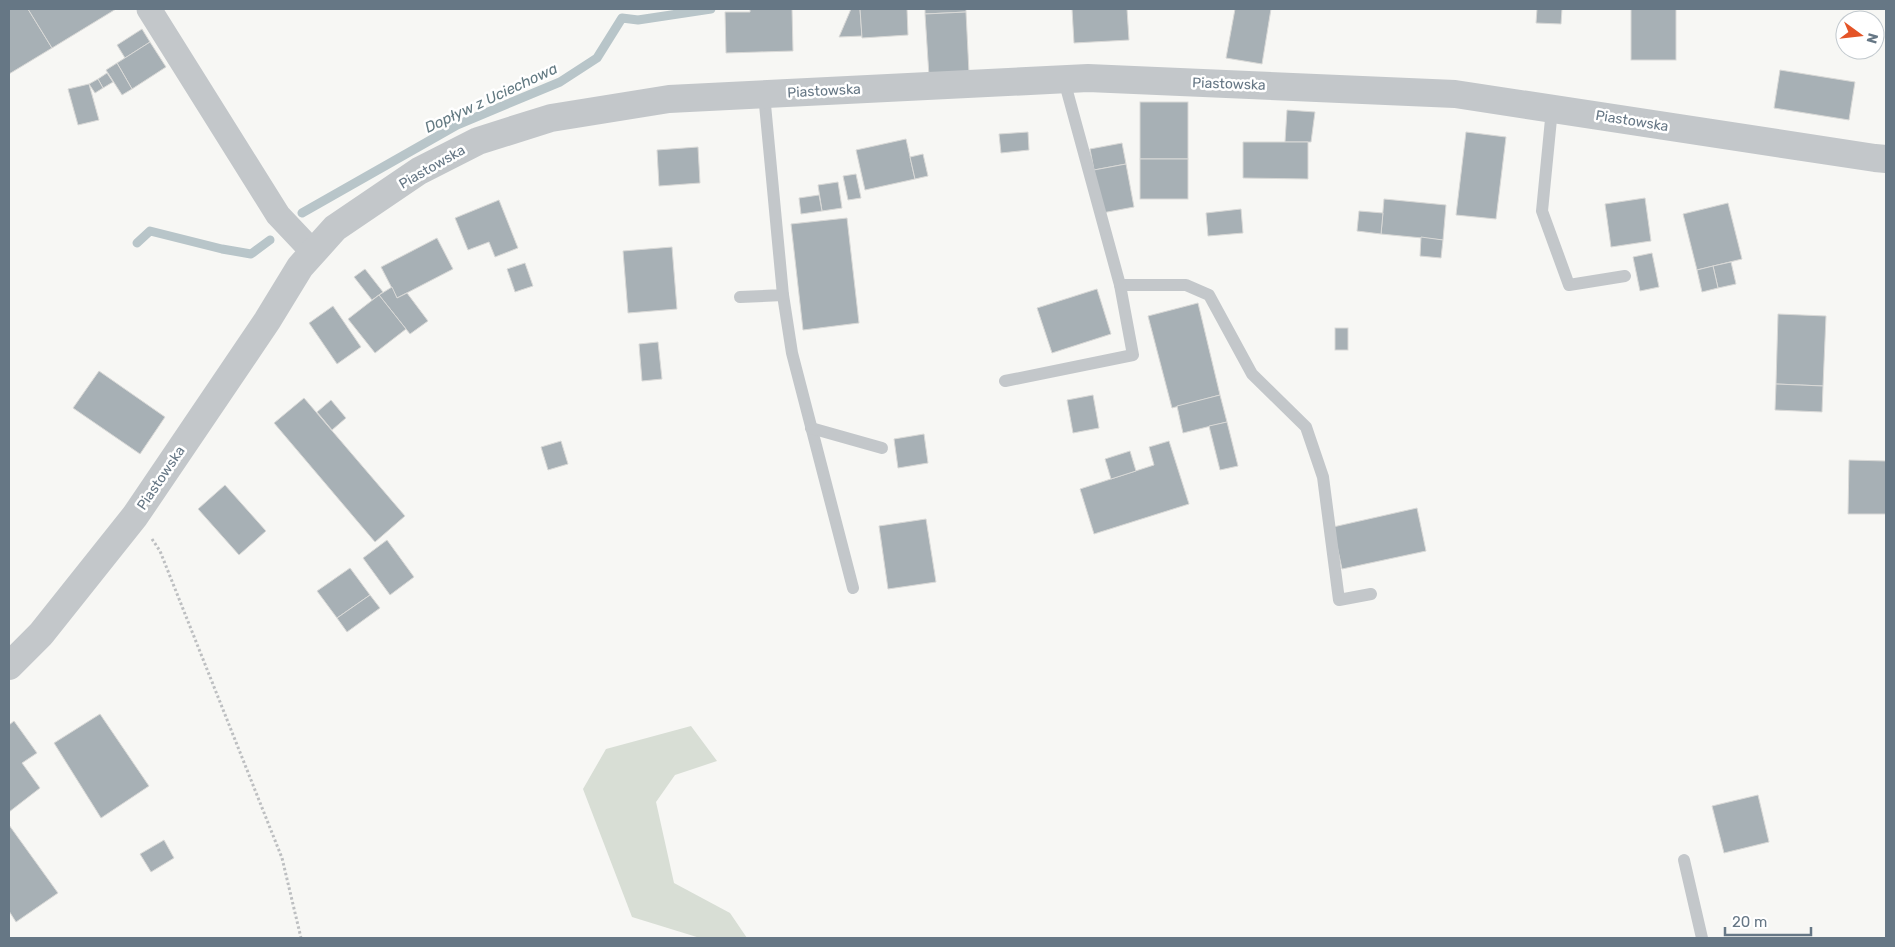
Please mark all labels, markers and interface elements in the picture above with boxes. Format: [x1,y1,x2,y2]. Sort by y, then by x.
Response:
north arrow [1835,10,1885,60]
text: N [1863,31,1882,45]
water label: Dopływ z Uciechowa [422,59,560,137]
street label: Piastowska [1192,74,1266,94]
street label: Piastowska [787,81,861,101]
street label: Piastowska [1594,107,1670,135]
street label: Piastowska [396,141,468,193]
street label: Piastowska [133,443,189,513]
scale bar [1725,904,1811,936]
text: 20 m [1732,913,1767,931]

